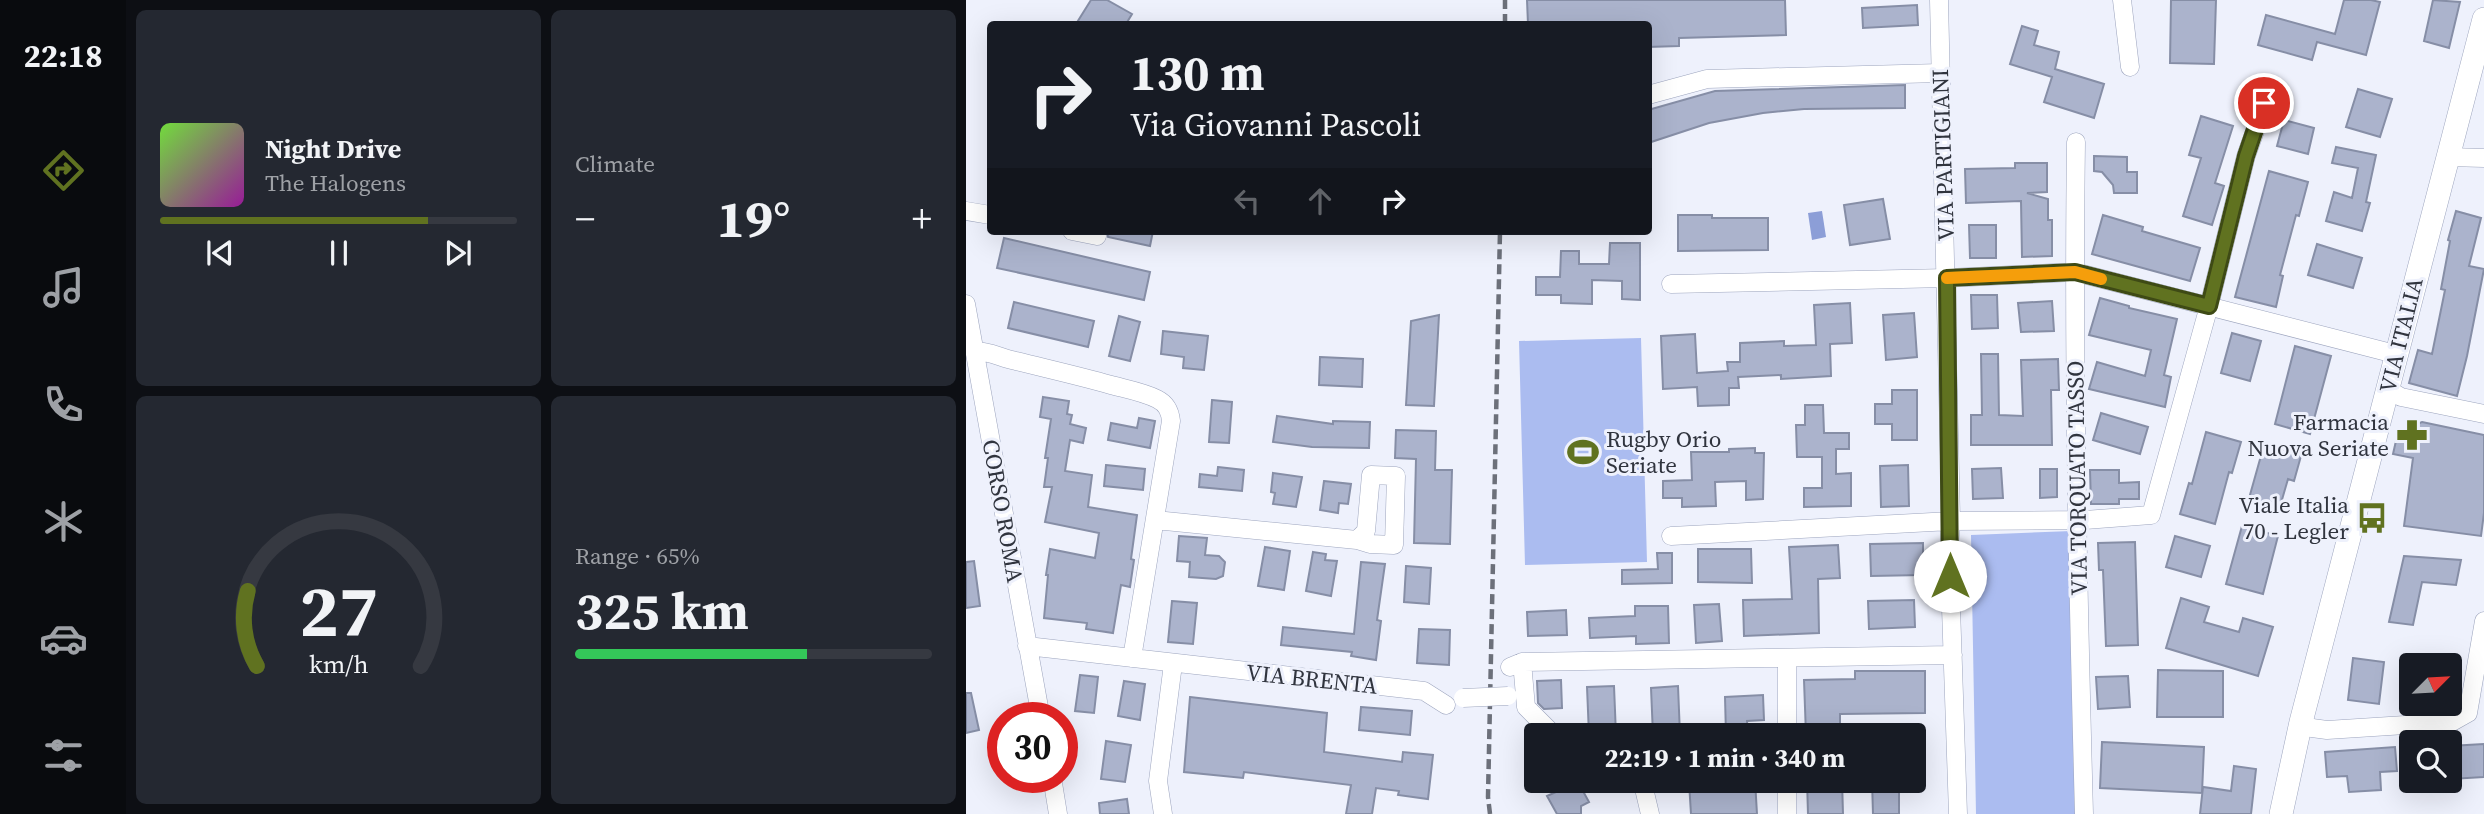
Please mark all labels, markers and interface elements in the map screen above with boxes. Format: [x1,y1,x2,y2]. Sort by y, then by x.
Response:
text: 22:18 [24,34,102,78]
text: 130 m [1130,39,1265,106]
icon: right [1015,49,1106,140]
street label: VIA PARTIGIANI [1924,68,1962,242]
pin [2234,73,2294,133]
icon: arrive [2245,84,2283,122]
text: Via Giovanni Pascoli [1130,103,1421,147]
text: Night Drive [265,131,401,167]
icon: directions [39,146,88,195]
text: Climate [575,148,655,180]
text: The Halogens [265,167,406,199]
icon: left [1228,182,1266,220]
icon: ahead [1301,182,1339,220]
icon: right [1374,182,1412,220]
text: 19° [717,183,790,254]
text: − [575,193,595,245]
text: + [912,193,932,245]
icon: previous [201,234,239,272]
icon: pause [320,234,358,272]
icon: next [439,234,477,272]
icon: music [39,263,88,312]
street label: VIA ITALIA [2371,273,2431,396]
street label: VIA TORQUATO TASSO [2059,360,2095,596]
icon: phone [39,380,88,429]
place label: Farmacia Nuova Seriate [2247,406,2389,464]
pharmacy icon: Farmacia Nuova Seriate [2395,418,2429,452]
place label: Rugby Orio Seriate [1606,423,1721,481]
sports icon: Rugby Orio Seriate [1566,435,1600,469]
street label: CORSO ROMA [975,437,1031,586]
place label: Viale Italia 70 - Legler [2239,489,2349,547]
icon: climate [39,497,88,546]
bus stop icon: Viale Italia 70 - Legler [2355,501,2389,535]
position arrow [1913,539,1987,613]
text: Range · 65% [575,540,700,572]
text: 27 [299,561,378,660]
text: 325 km [575,575,749,646]
icon: car [39,614,88,663]
text: km/h [309,647,368,681]
north arrow [2399,653,2462,716]
map controls [2399,653,2462,793]
street label: VIA BRENTA [1245,656,1380,702]
speed limit sign: 30 [987,702,1078,793]
button: search [2399,730,2462,793]
icon: filters [39,731,88,780]
text: 22:19 · 1 min · 340 m [1605,740,1845,776]

